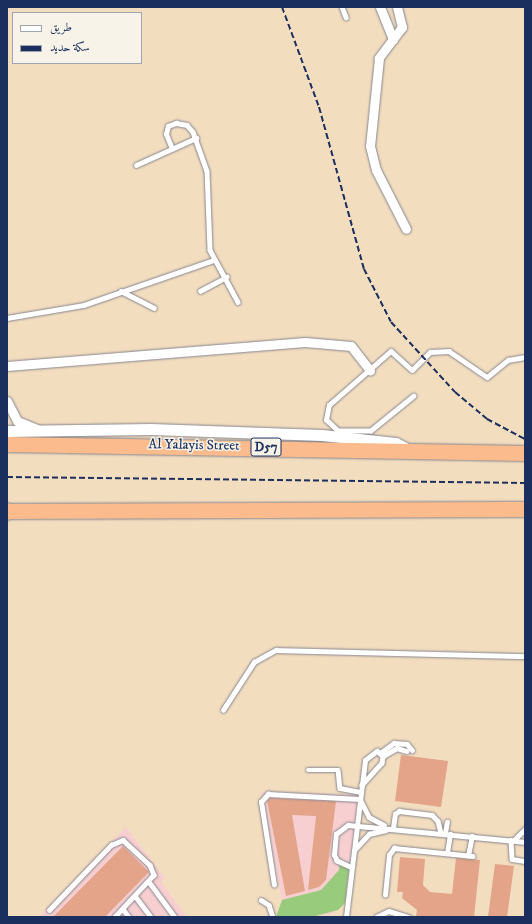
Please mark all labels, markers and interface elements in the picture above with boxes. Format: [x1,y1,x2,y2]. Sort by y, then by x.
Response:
legend [12,12,142,64]
text: طريق [50,20,72,35]
text: سكة حديد [50,40,90,55]
street label: Al Yalayis Street [148,436,240,454]
road number: D57 [250,436,282,458]

